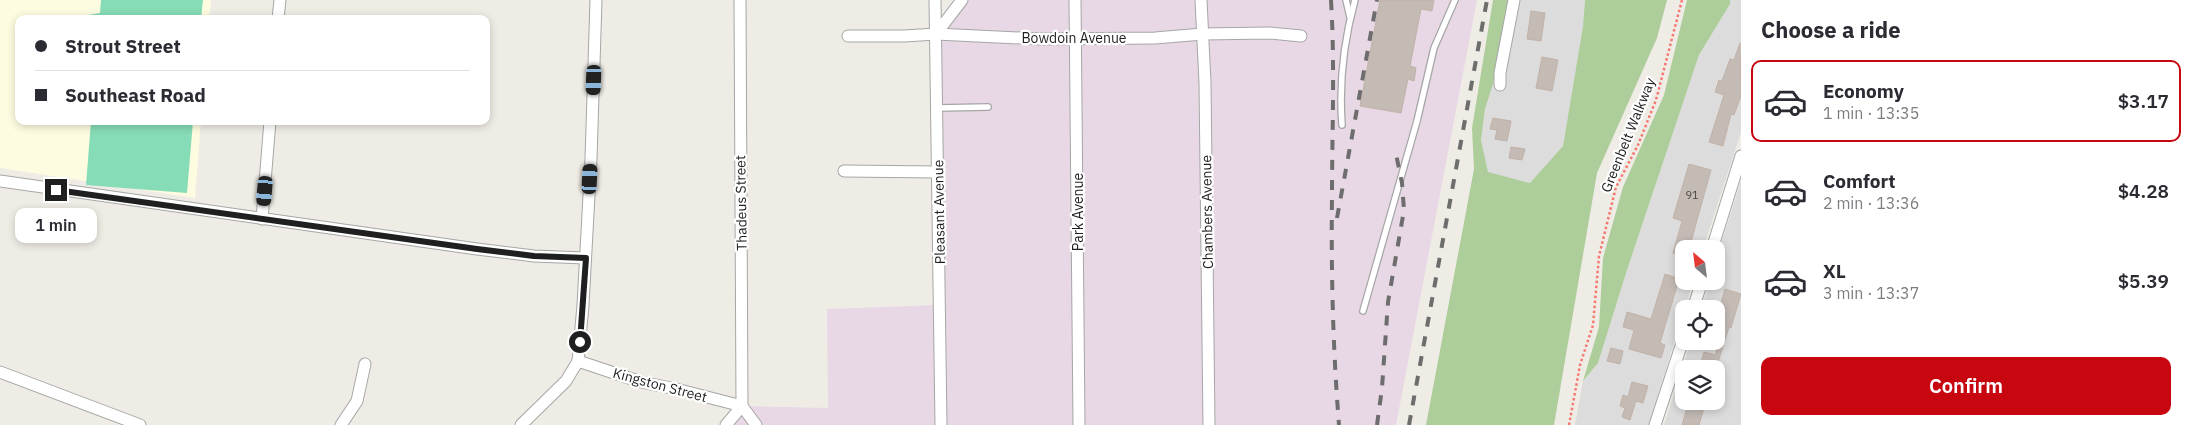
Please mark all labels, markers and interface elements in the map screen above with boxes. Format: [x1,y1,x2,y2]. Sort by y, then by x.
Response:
text: Choose a ride [1761,15,1901,44]
street label: Bowdoin Avenue [1021,29,1127,47]
text: Strout Street [65,34,181,58]
car [585,65,602,95]
street label: Greenbelt Walkway [1597,75,1659,195]
icon: car [1763,79,1808,124]
text: Economy [1823,79,1904,103]
text: Southeast Road [65,83,206,107]
text: $3.17 [2118,89,2169,113]
text: 1 min · 13:35 [1823,103,1919,123]
street label: Chambers Avenue [1197,154,1217,269]
street label: Thadeus Street [731,155,751,251]
street label: Pleasant Avenue [929,159,949,264]
car [581,164,598,194]
icon: car [1763,169,1808,214]
text: Comfort [1823,169,1896,193]
street label: Park Avenue [1069,172,1087,251]
car [256,175,273,207]
route end [45,179,67,201]
text: $4.28 [2118,179,2169,203]
house number: 91 [1685,188,1699,202]
text: 2 min · 13:36 [1823,193,1919,213]
callout: 1 min [15,208,97,242]
text: 1 min [35,215,77,235]
north arrow [1675,240,1725,290]
map controls [1675,240,1725,410]
icon: car [1763,259,1808,304]
text: XL [1823,259,1846,283]
text: $5.39 [2118,269,2169,293]
text: 3 min · 13:37 [1823,283,1919,303]
button: locate [1675,300,1725,350]
route start [569,331,591,353]
button: Confirm [1761,357,2171,415]
button: layers [1675,360,1725,410]
street label: Kingston Street [611,364,709,406]

